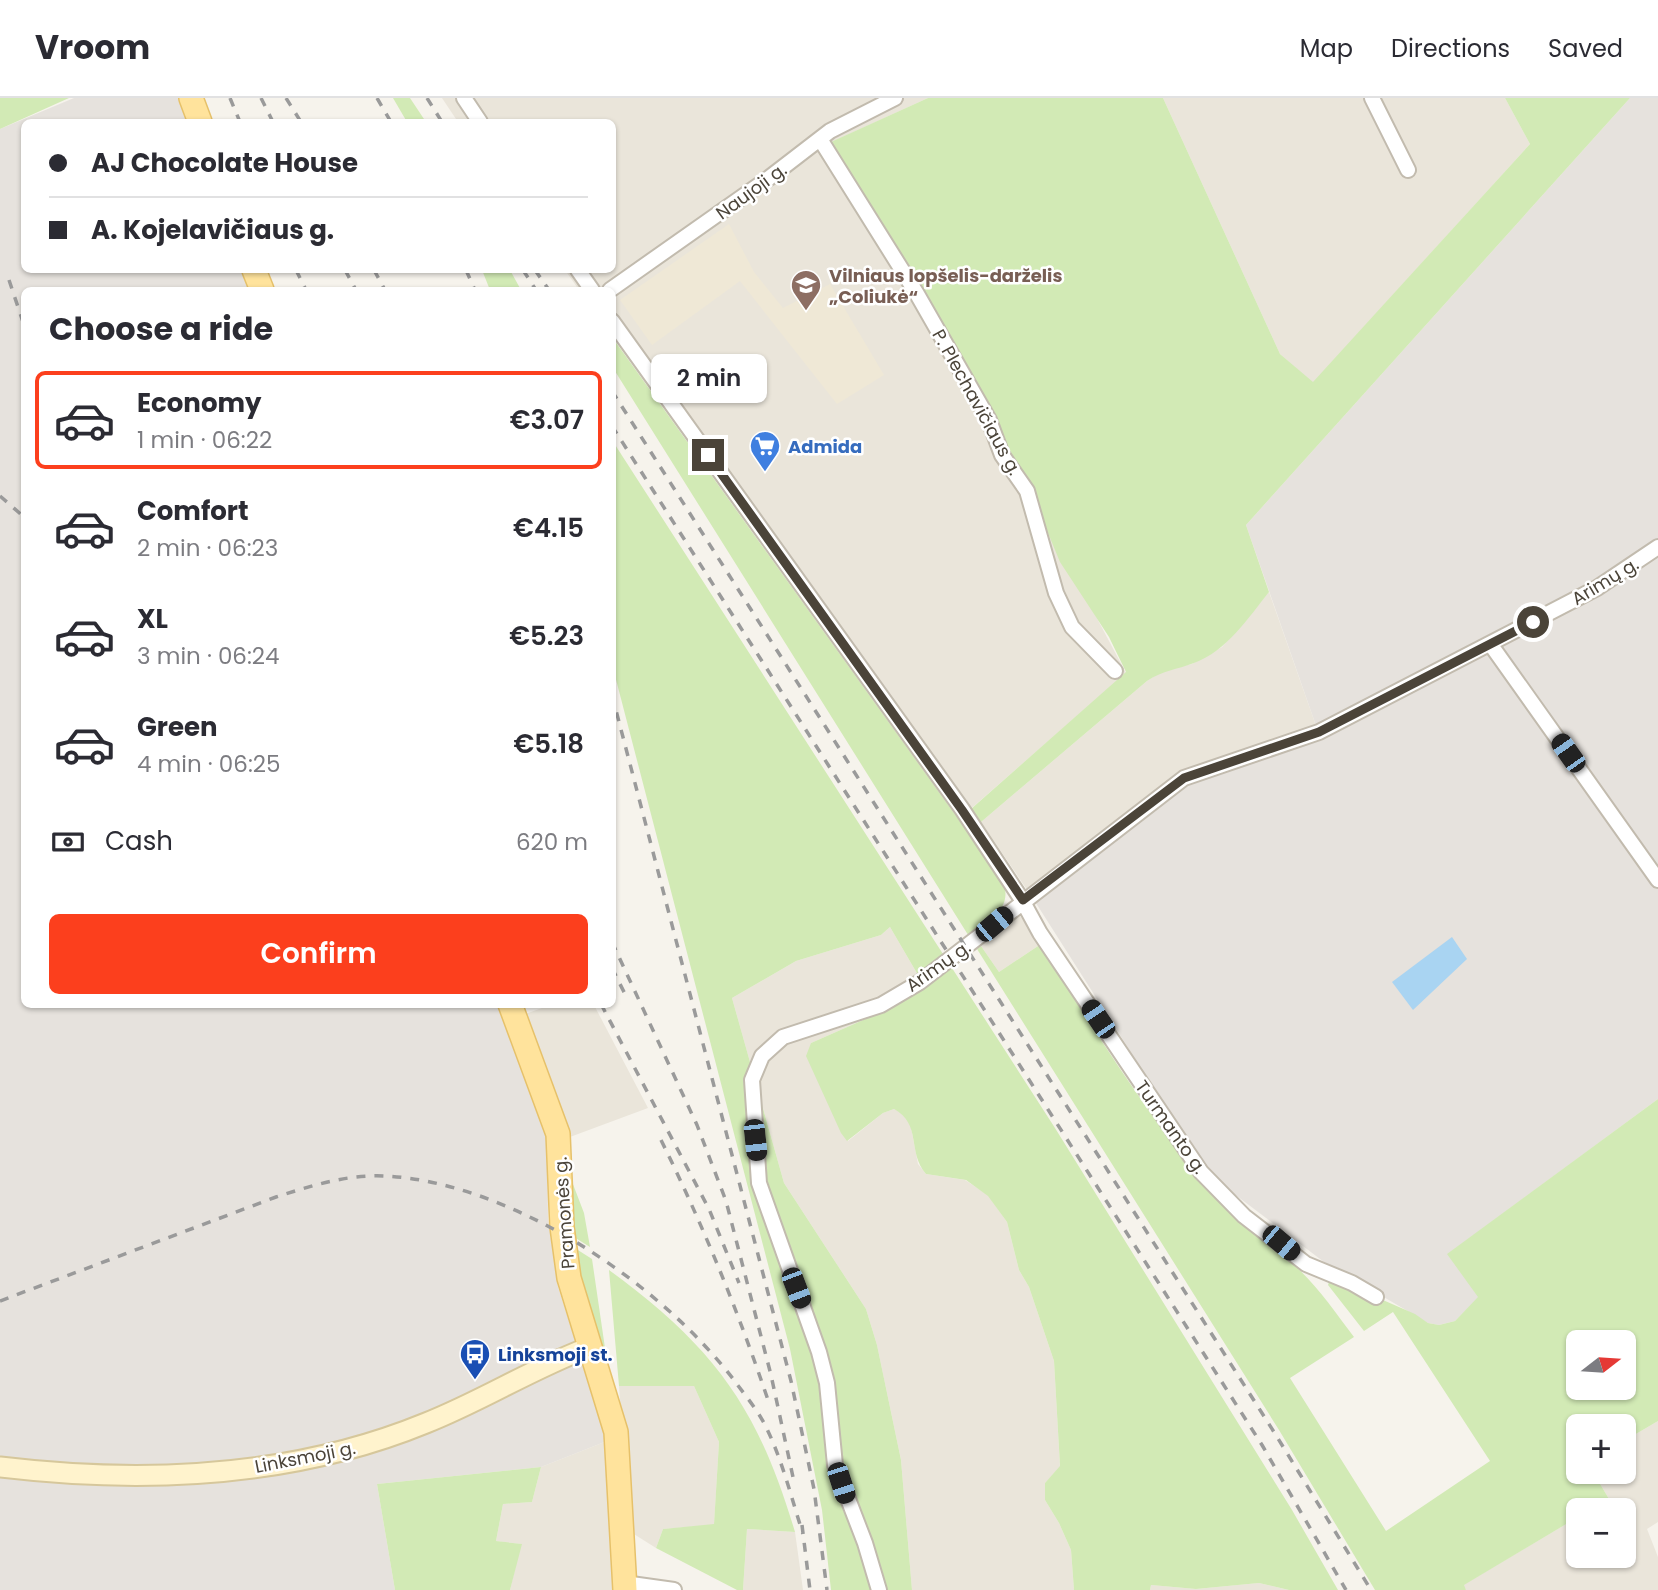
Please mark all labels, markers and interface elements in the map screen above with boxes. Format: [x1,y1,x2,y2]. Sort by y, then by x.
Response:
text: Vroom [35,24,150,71]
text: Map [1300,32,1353,65]
text: Directions [1391,32,1510,65]
text: Saved [1548,32,1623,65]
text: AJ Chocolate House [91,145,358,181]
street label: Naujoji g. [710,157,792,225]
text: A. Kojelavičiaus g. [91,212,334,248]
place label: Vilniaus lopšelis-darželis „Coliukė“ [829,263,1062,309]
school or university icon: Vilniaus lopšelis-darželis „Coliukė“ [789,268,823,312]
text: Choose a ride [49,306,273,351]
street label: P. Plechavičiaus g. [926,325,1028,479]
callout: 2 min [650,354,766,402]
text: 2 min [677,362,741,394]
text: Economy [137,385,261,421]
icon: car [53,389,116,452]
text: €3.07 [510,402,584,438]
text: 1 min · 06:22 [137,424,272,456]
supermarket icon: Admida [748,429,782,473]
place label: Admida [788,434,862,459]
route end [692,439,724,471]
text: Comfort [137,493,249,529]
icon: car [53,497,116,560]
text: €4.15 [513,510,584,546]
text: 2 min · 06:23 [137,532,278,564]
street label: Arimų g. [1567,551,1643,611]
text: XL [137,601,168,637]
icon: car [53,605,116,668]
route start [1517,606,1549,638]
text: €5.23 [509,618,584,654]
text: 3 min · 06:24 [137,640,280,672]
text: Green [137,709,218,745]
icon: car [53,713,116,776]
text: €5.18 [514,726,584,762]
car [1548,730,1589,776]
text: 4 min · 06:25 [137,748,280,780]
icon: cash [49,823,87,861]
text: Cash [105,823,173,859]
text: 620 m [516,826,588,858]
car [972,902,1017,946]
button: Confirm [49,914,588,994]
street label: Arimų g. [900,935,976,997]
car [1078,996,1119,1042]
street label: Turmanto g. [1129,1075,1213,1179]
car [743,1118,768,1162]
street label: Pramonės g. [548,1156,580,1270]
car [1259,1221,1304,1265]
car [779,1265,814,1311]
north arrow [1566,1330,1636,1400]
map controls [1566,1330,1636,1568]
bus stop icon: Linksmoji st. [458,1337,492,1381]
place label: Linksmoji st. [498,1342,613,1367]
button: + [1566,1414,1636,1484]
street label: Linksmoji g. [252,1435,358,1479]
car [825,1460,858,1506]
button: − [1566,1498,1636,1568]

